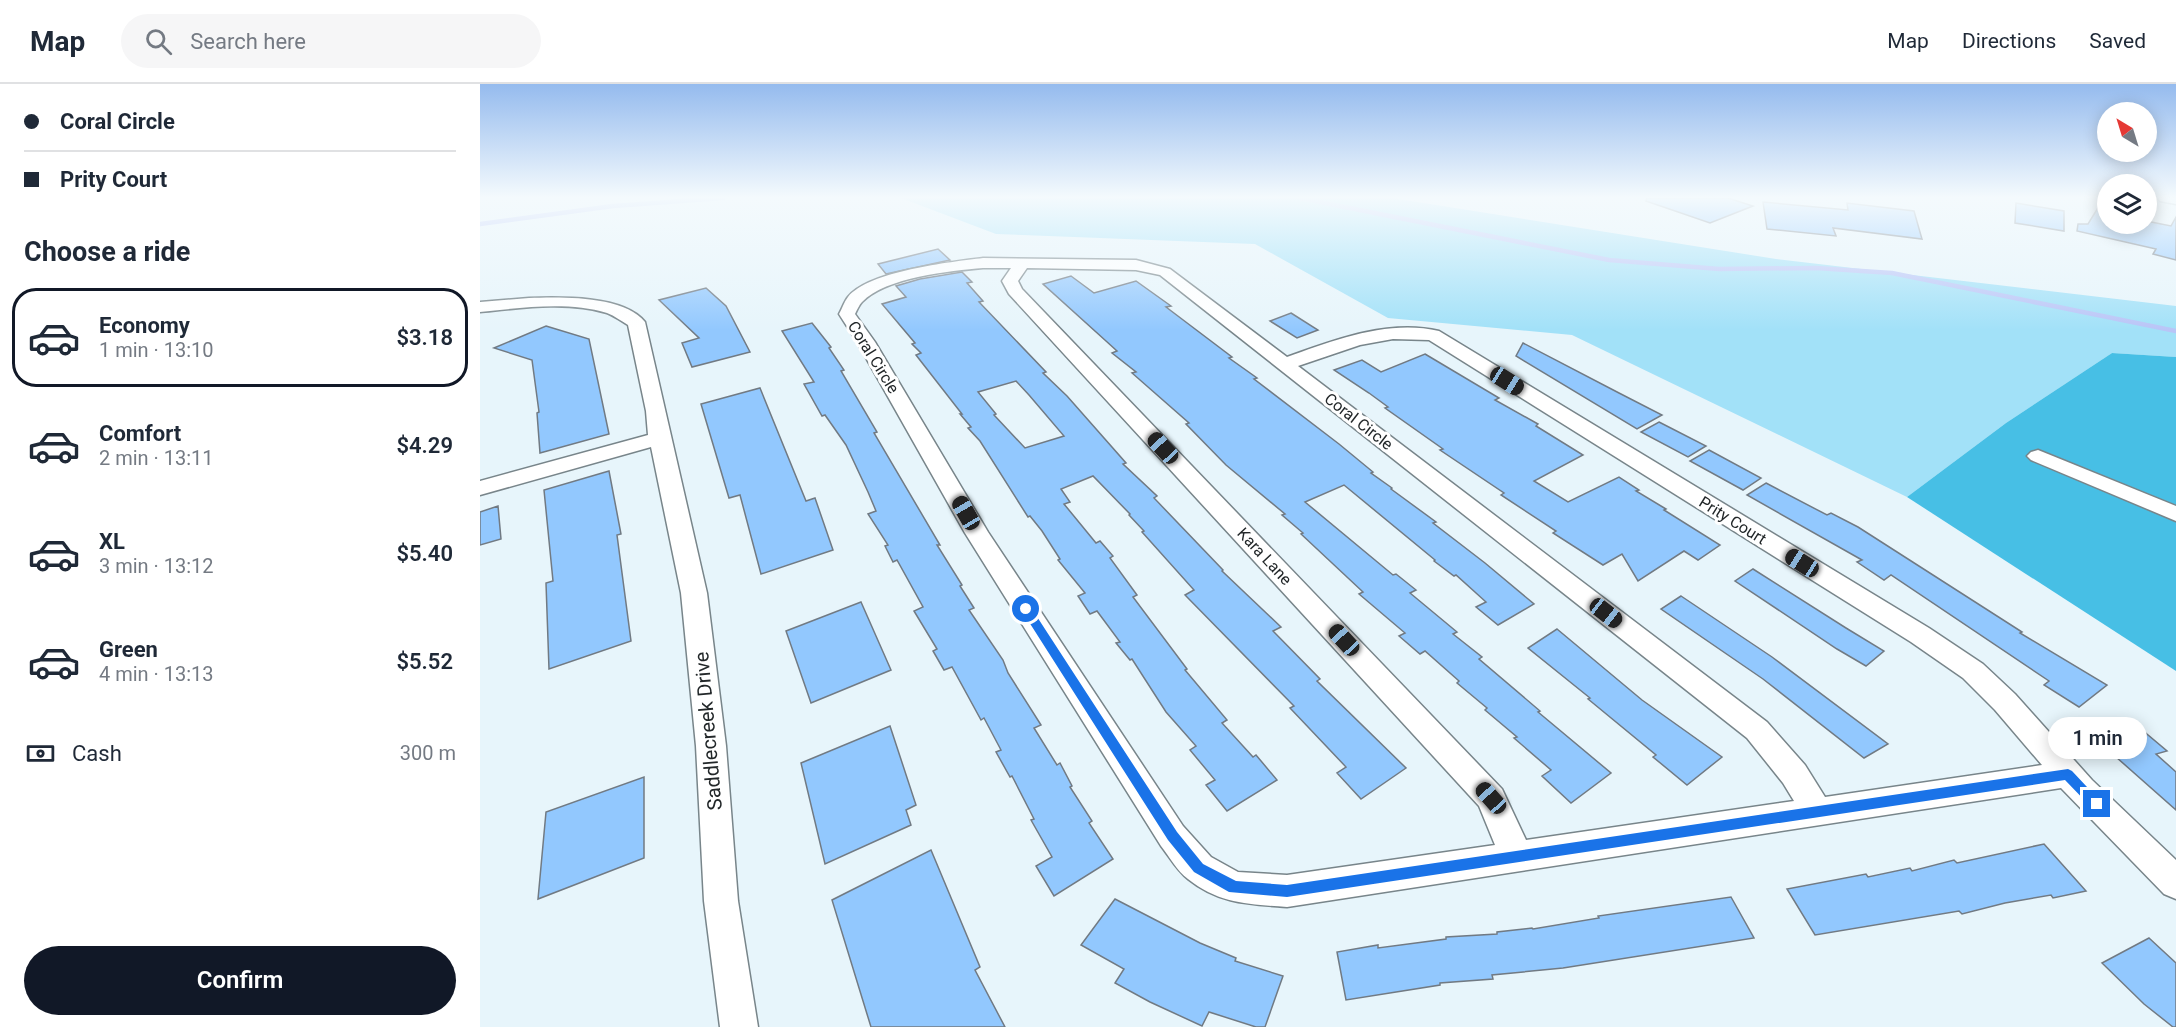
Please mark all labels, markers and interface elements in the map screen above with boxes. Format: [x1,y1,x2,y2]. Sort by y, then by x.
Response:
search box [121,14,541,68]
text: Map [30,25,85,58]
icon: search [142,25,175,58]
text: Search here [190,29,306,54]
text: Map [1887,29,1929,53]
text: Directions [1962,29,2056,53]
text: Saved [2089,29,2146,53]
north arrow [2097,102,2157,162]
map controls [2097,102,2157,234]
text: Coral Circle [60,109,175,134]
text: Prity Court [60,167,167,192]
button: layers [2097,174,2157,234]
text: Choose a ride [24,236,190,268]
icon: car [27,311,81,365]
text: Economy [99,313,190,338]
street label: Coral Circle [844,318,903,397]
text: $3.18 [396,325,453,350]
text: 1 min · 13:10 [99,338,214,362]
car [1487,364,1527,398]
street label: Coral Circle [1321,389,1397,454]
icon: car [27,419,81,473]
text: Comfort [99,421,181,446]
car [1144,429,1182,467]
text: $4.29 [396,433,453,458]
text: 2 min · 13:11 [99,446,214,470]
street label: Prity Court [1696,492,1770,549]
car [949,493,983,533]
street label: Kara Lane [1233,524,1296,589]
icon: car [27,527,81,581]
text: XL [99,529,125,554]
text: $5.40 [396,541,453,566]
car [1782,546,1822,580]
text: 3 min · 13:12 [99,554,214,578]
route start [1012,595,1039,622]
car [1586,595,1626,631]
car [1325,621,1363,659]
icon: car [27,635,81,689]
text: Green [99,637,158,662]
text: $5.52 [396,649,453,674]
street label: Saddlecreek Drive [689,651,727,811]
text: 4 min · 13:13 [99,662,214,686]
callout: 1 min [2048,717,2146,759]
text: 1 min [2072,726,2123,750]
icon: cash [24,737,57,770]
text: Cash [72,741,122,766]
text: 300 m [400,741,456,765]
car [1472,779,1510,817]
route end [2083,790,2110,817]
button: Confirm [24,946,456,1015]

